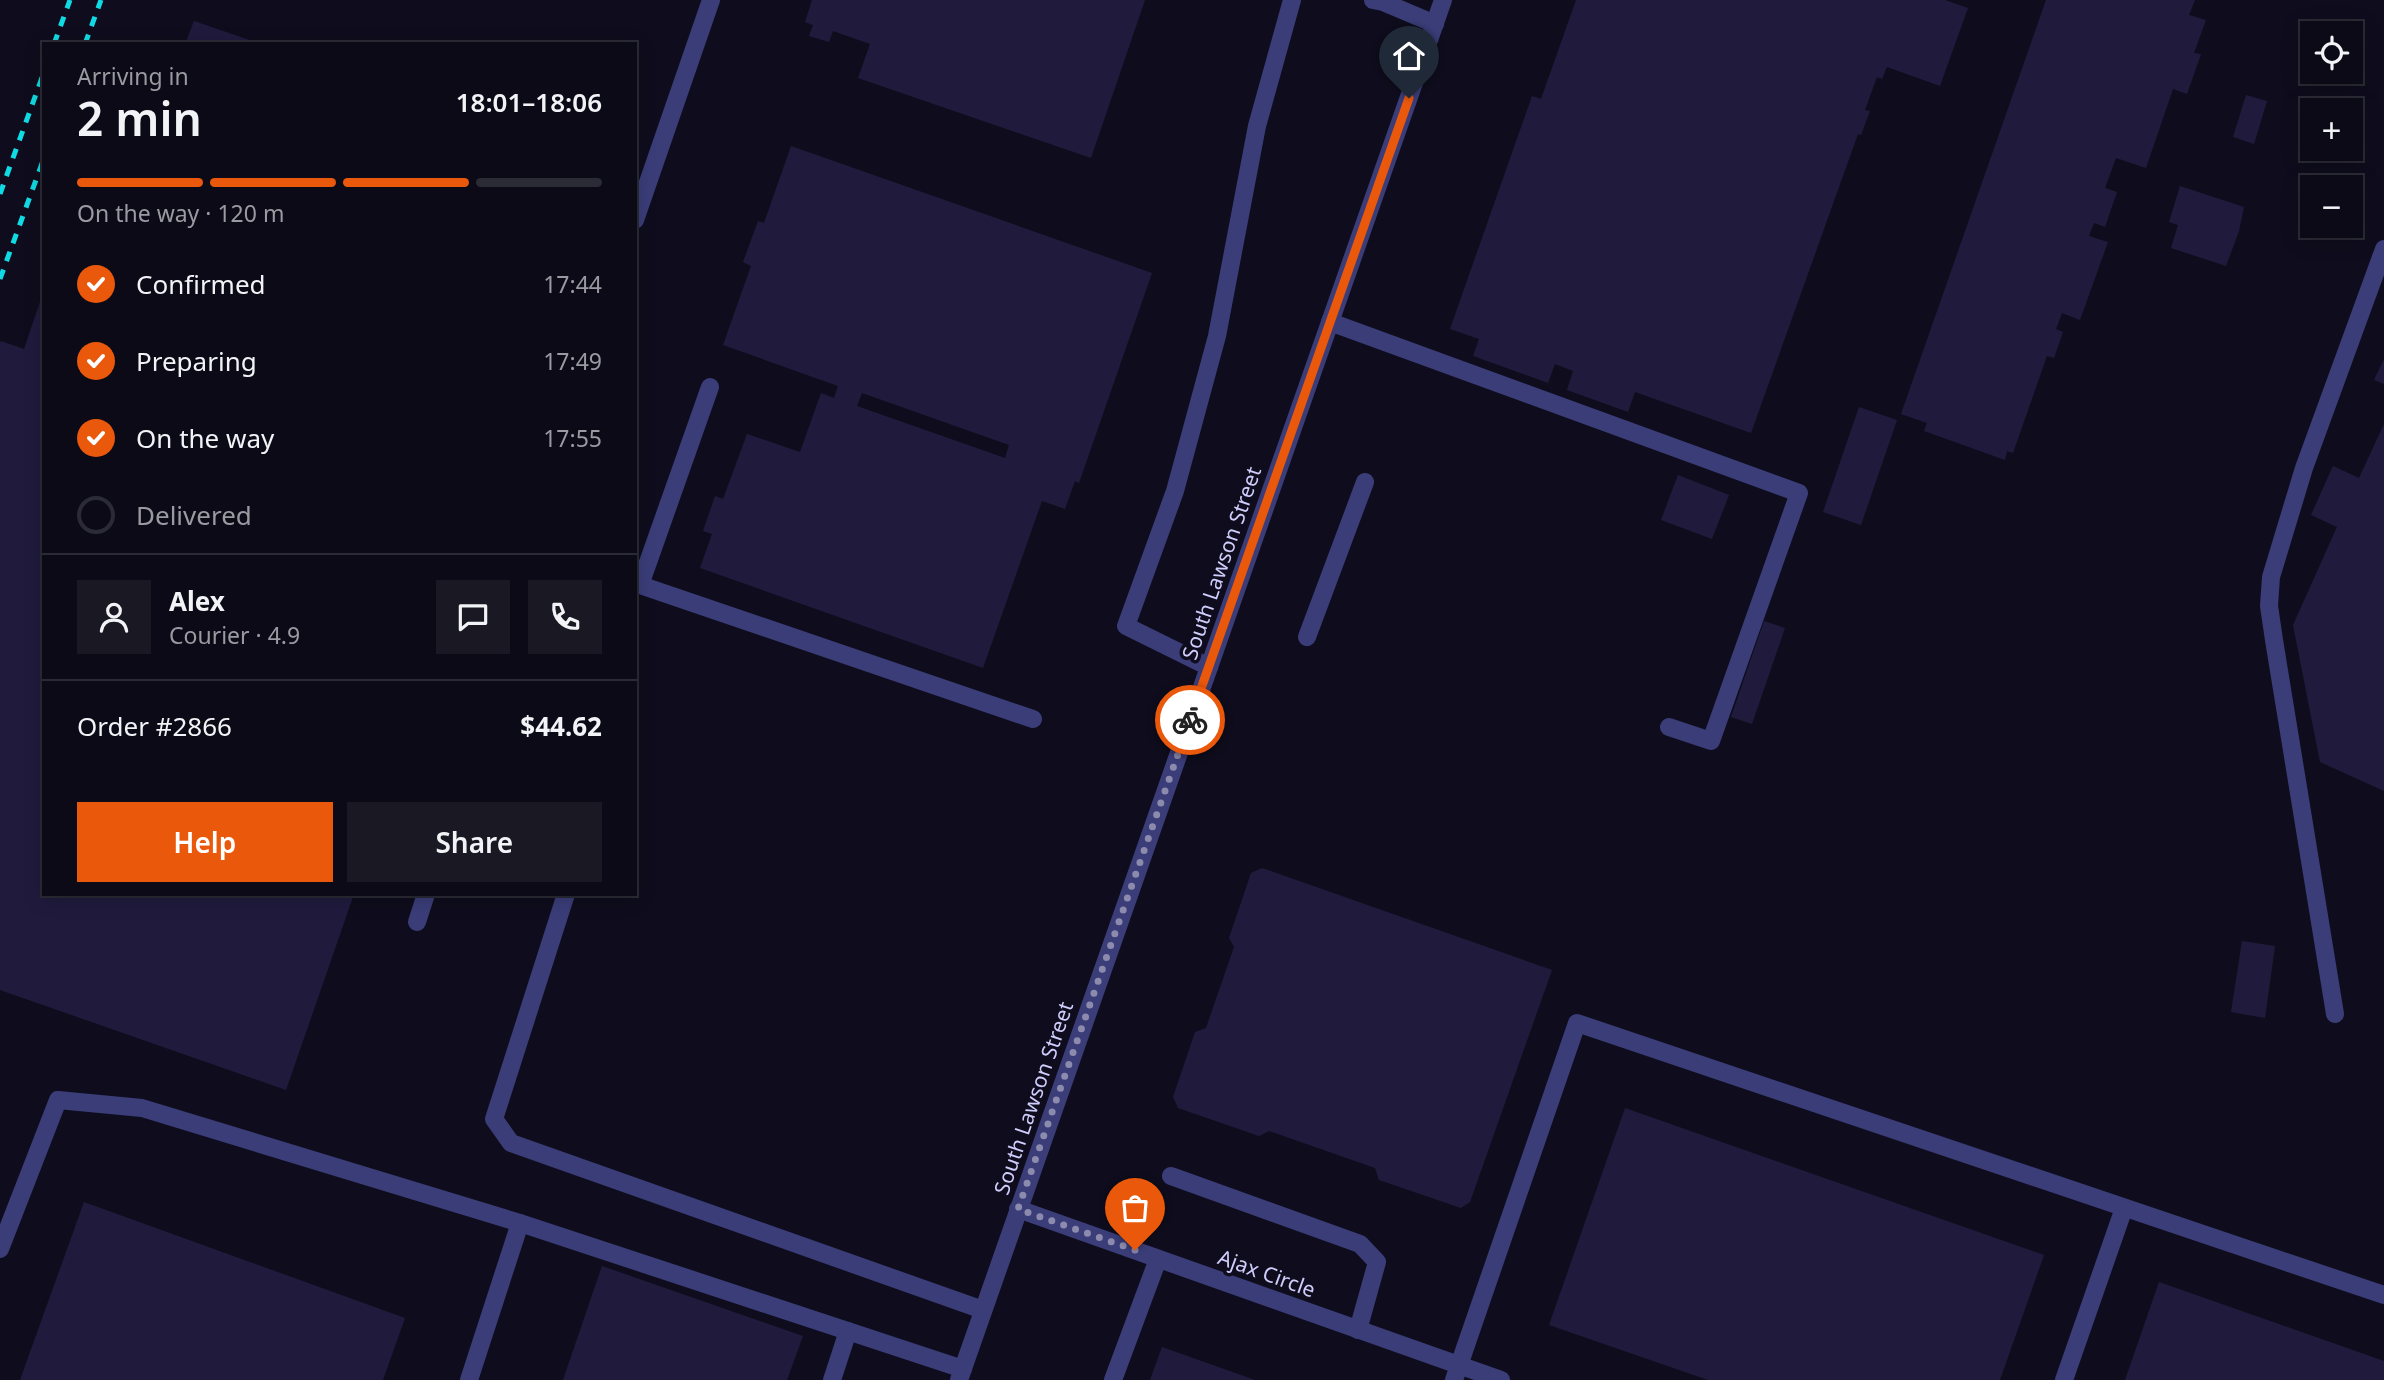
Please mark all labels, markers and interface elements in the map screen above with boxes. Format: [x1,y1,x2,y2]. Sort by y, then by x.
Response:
map controls [2300,21,2363,238]
button: locate [2300,21,2363,84]
pin [1379,26,1439,98]
icon: home [1390,37,1428,75]
text: Arriving in [77,60,189,92]
text: 18:01–18:06 [456,84,602,120]
text: 2 min [77,87,202,149]
button: + [2300,98,2363,161]
button: − [2300,175,2363,238]
text: On the way · 120 m [77,197,284,229]
icon: check [77,265,115,303]
text: Confirmed [136,266,266,302]
text: 17:44 [543,268,602,300]
icon: check [77,342,115,380]
text: Preparing [136,343,257,379]
text: 17:49 [543,345,602,377]
icon: check [77,419,115,457]
text: On the way [136,420,274,456]
text: 17:55 [543,422,602,454]
street label: South Lawson Street [1175,462,1267,663]
text: Delivered [136,497,252,533]
button: person [77,580,151,654]
button: chat [436,580,510,654]
button: phone [528,580,602,654]
text: Alex [169,583,225,619]
text: Courier · 4.9 [169,619,300,651]
courier [1155,685,1225,755]
icon: bike [1171,701,1209,739]
text: Order #2866 [77,708,232,744]
text: $44.62 [520,708,602,744]
button: Help [77,802,333,882]
button: Share [347,802,602,882]
street label: South Lawson Street [987,997,1079,1198]
pin [1105,1178,1165,1250]
icon: bag [1116,1189,1154,1227]
street label: Ajax Circle [1215,1242,1319,1304]

